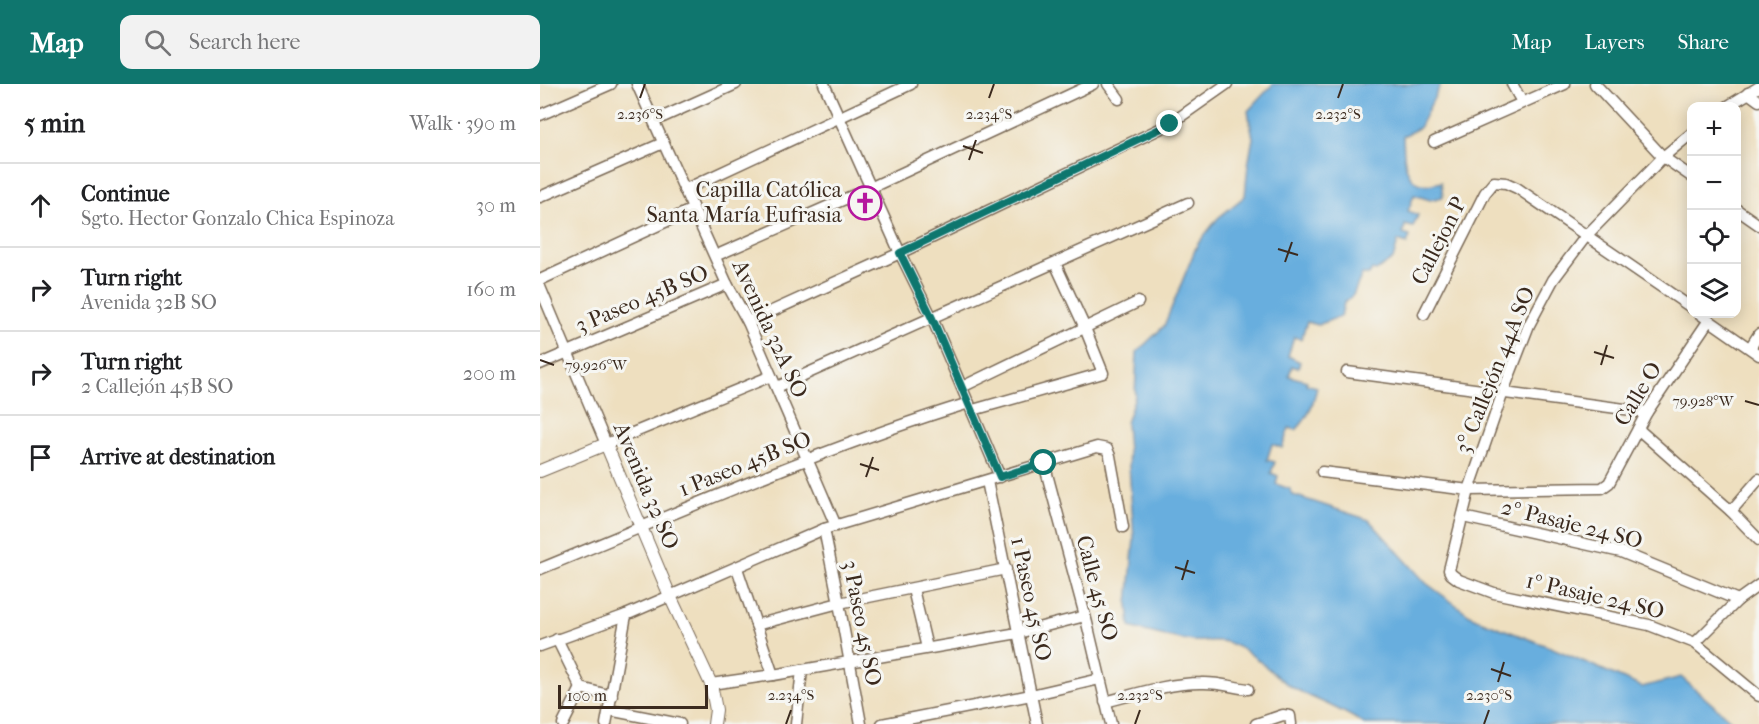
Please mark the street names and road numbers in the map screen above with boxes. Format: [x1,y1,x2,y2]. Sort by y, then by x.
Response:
street label: Callejon P [1406,193,1472,289]
street label: Avenida 32A SO [726,255,813,402]
street label: 3 Paseo 45B SO [572,259,712,339]
street label: 3° Callejón 44A SO [1450,283,1540,457]
street label: Calle O [1609,357,1667,431]
street label: Avenida 32 SO [607,418,684,553]
street label: 1 Paseo 45B SO [675,426,815,502]
street label: 2º Pasaje 24 SO [1499,494,1645,554]
street label: Calle 45 SO [1070,532,1124,644]
street label: 1 Paseo 45 SO [1005,535,1057,663]
street label: 3 Paseo 45 SO [837,558,887,688]
street label: 1º Pasaje 24 SO [1523,567,1667,625]

